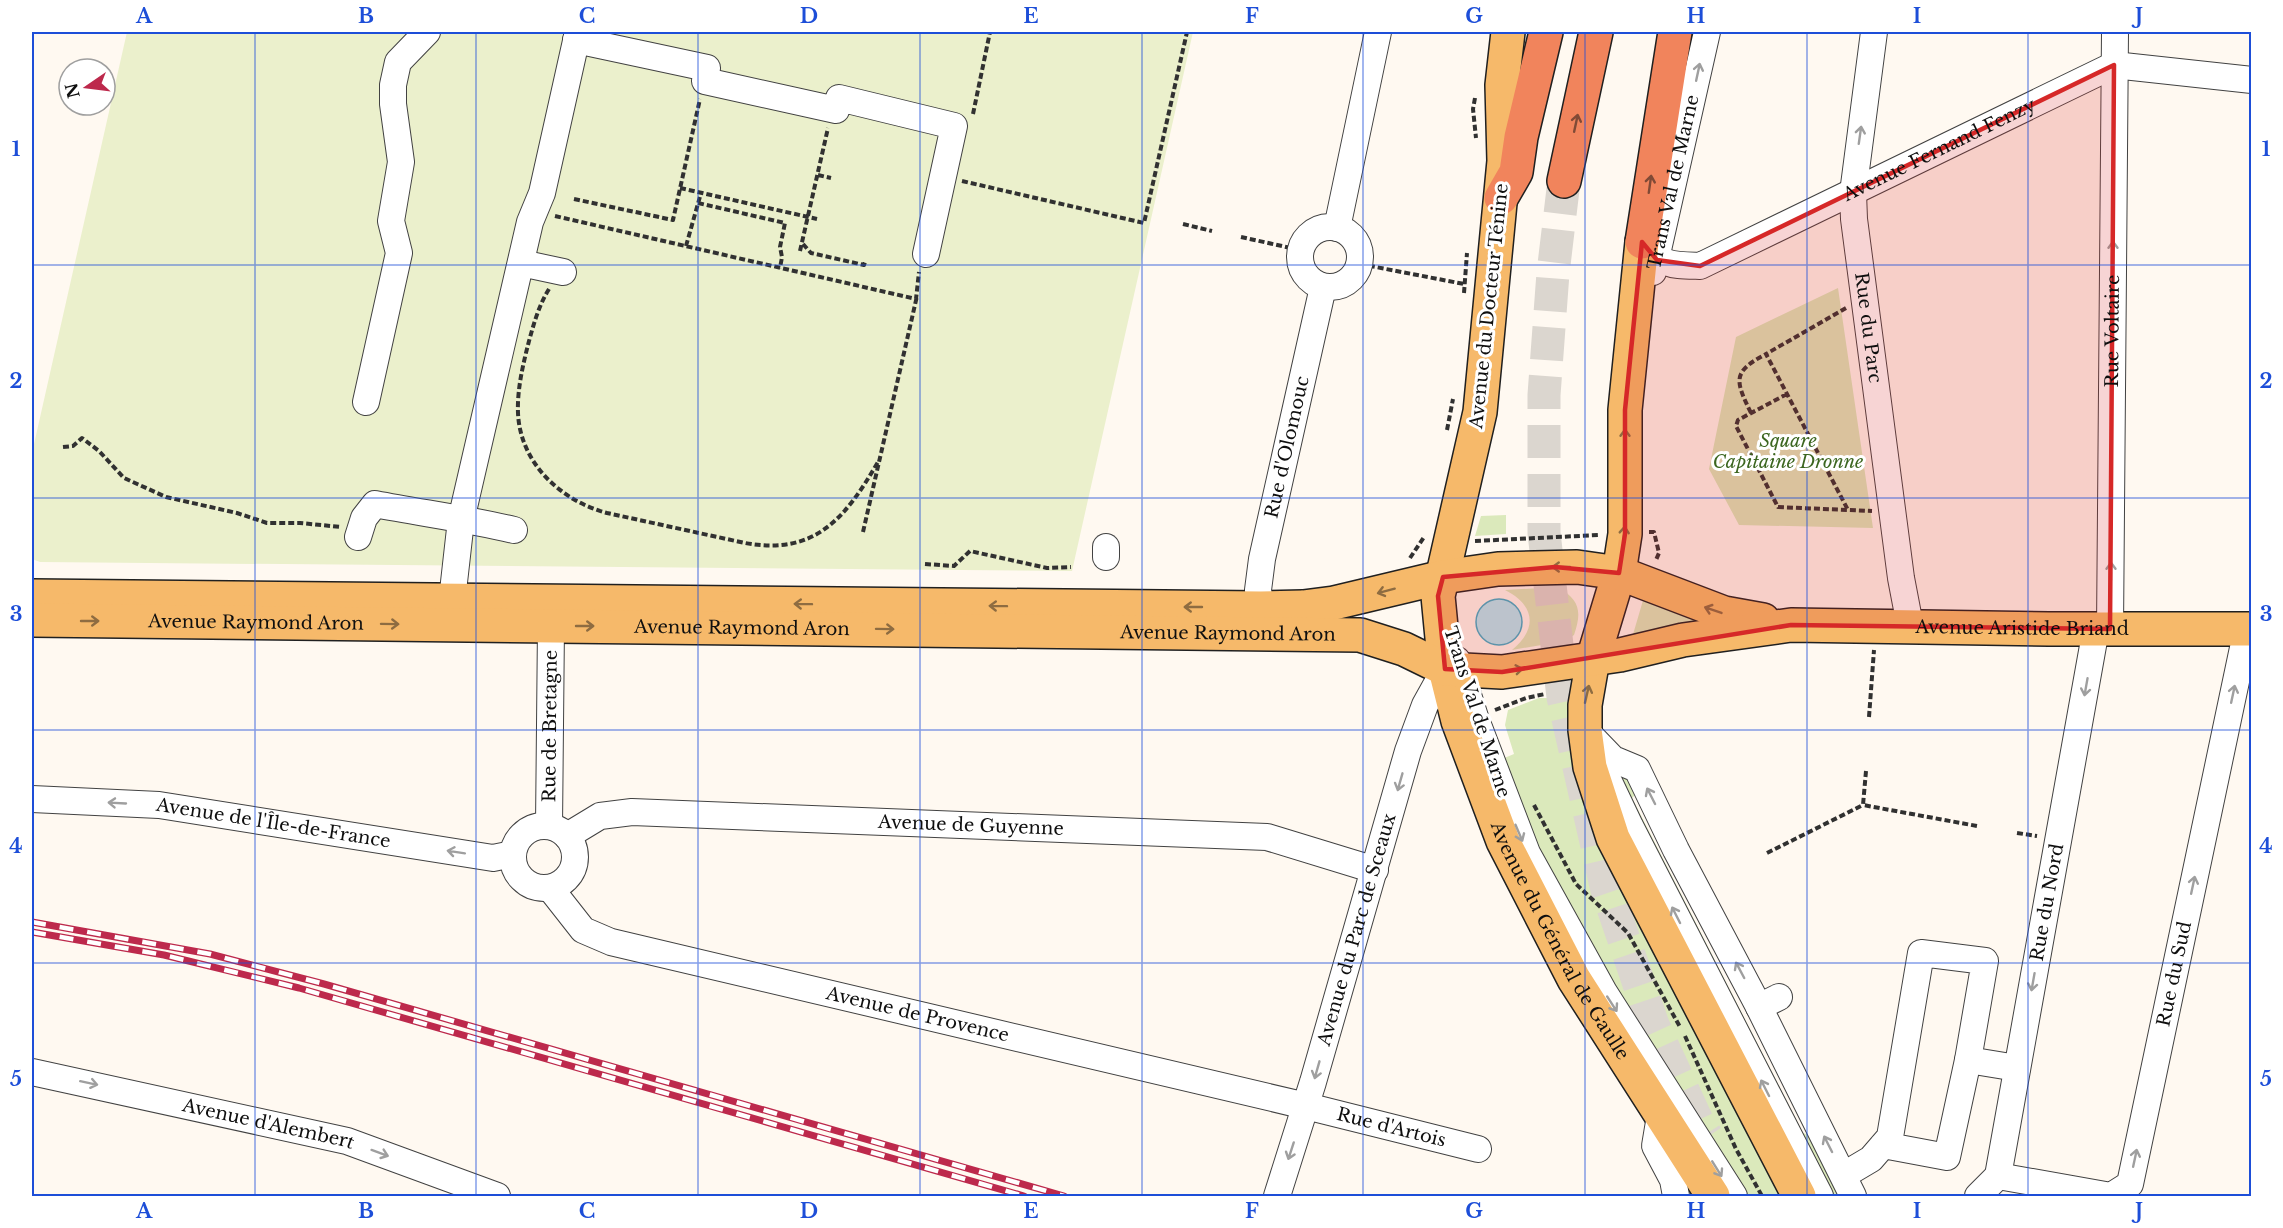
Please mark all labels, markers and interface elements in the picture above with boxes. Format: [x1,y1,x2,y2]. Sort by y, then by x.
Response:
text: A [135,4,153,28]
text: B [358,4,374,28]
text: C [579,4,595,28]
text: D [800,4,818,28]
text: E [1023,4,1039,28]
text: F [1245,4,1259,28]
text: G [1465,4,1483,28]
text: H [1687,4,1706,28]
text: I [1913,4,1921,28]
text: J [2131,4,2143,28]
north arrow [57,57,117,117]
one-way arrow [1693,63,1704,82]
text: N [61,81,84,100]
street label: Trans Val de Marne [1643,93,1704,272]
street label: Avenue Fernand Fenzy [1838,93,2040,206]
one-way arrow [1571,114,1582,134]
one-way arrow [1855,126,1866,146]
text: 1 [12,137,21,161]
text: 1 [2262,137,2271,161]
one-way arrow [1645,175,1656,195]
street label: Avenue du Docteur Ténine [1465,182,1513,431]
one-way arrow [2107,240,2119,260]
street label: Rue du Parc [1850,271,1886,385]
street label: Rue Voltaire [2101,274,2124,388]
text: 2 [9,369,23,393]
text: 2 [2259,369,2273,393]
street label: Rue d'Olomouc [1260,374,1314,520]
one-way arrow [1619,429,1631,449]
park label: Square Capitaine Dronne [1713,430,1863,473]
one-way arrow [1619,526,1630,546]
one-way arrow [1551,561,1571,573]
one-way arrow [2105,561,2117,581]
one-way arrow [1377,585,1396,597]
one-way arrow [793,598,813,610]
one-way arrow [988,600,1008,612]
one-way arrow [1183,601,1203,613]
text: 3 [10,602,22,626]
text: 3 [2260,602,2272,626]
one-way arrow [1704,603,1723,614]
street label: Avenue Raymond Aron [147,610,364,635]
one-way arrow [79,615,99,627]
street label: Avenue Raymond Aron [633,616,850,640]
street label: Avenue Aristide Briand [1914,616,2129,640]
one-way arrow [379,618,399,630]
one-way arrow [574,620,594,632]
street label: Avenue Raymond Aron [1119,621,1336,646]
one-way arrow [874,623,894,635]
street label: Trans Val de Marne [1439,624,1515,800]
street label: Rue de Bretagne [538,650,562,802]
one-way arrow [1504,664,1524,675]
one-way arrow [2080,676,2091,696]
one-way arrow [1582,685,1594,704]
one-way arrow [2228,685,2239,705]
one-way arrow [1394,772,1405,791]
one-way arrow [1645,788,1656,806]
street label: Avenue de l'Île-de-France [154,794,392,853]
one-way arrow [108,797,128,808]
street label: Avenue de Guyenne [877,811,1064,840]
street label: Avenue du Parc de Sceaux [1313,811,1401,1049]
street label: Avenue du Général de Gaulle [1485,818,1634,1064]
one-way arrow [1514,823,1525,841]
text: 4 [9,834,23,858]
text: 4 [2259,834,2273,858]
street label: Rue du Nord [2026,842,2068,963]
one-way arrow [446,846,466,857]
one-way arrow [2188,876,2199,895]
one-way arrow [1670,906,1681,924]
street label: Rue du Sud [2153,919,2196,1028]
one-way arrow [1734,962,1746,979]
one-way arrow [2027,971,2038,991]
street label: Avenue de Provence [823,982,1011,1047]
one-way arrow [1606,995,1618,1012]
one-way arrow [1311,1060,1322,1079]
text: 5 [10,1067,22,1091]
text: 5 [2260,1067,2272,1091]
one-way arrow [79,1078,98,1089]
one-way arrow [1758,1080,1770,1098]
street label: Avenue d'Alembert [179,1094,358,1154]
street label: Rue d'Artois [1334,1103,1448,1152]
one-way arrow [1822,1135,1833,1153]
one-way arrow [1285,1141,1296,1160]
one-way arrow [370,1149,389,1160]
one-way arrow [2130,1149,2141,1168]
one-way arrow [1710,1160,1723,1177]
text: A [135,1199,153,1223]
text: B [358,1199,374,1223]
text: C [579,1199,595,1223]
text: D [800,1199,818,1223]
text: E [1023,1199,1039,1223]
text: F [1245,1199,1259,1223]
text: G [1465,1199,1483,1223]
text: H [1687,1199,1706,1223]
text: I [1913,1199,1921,1223]
text: J [2131,1199,2143,1223]

